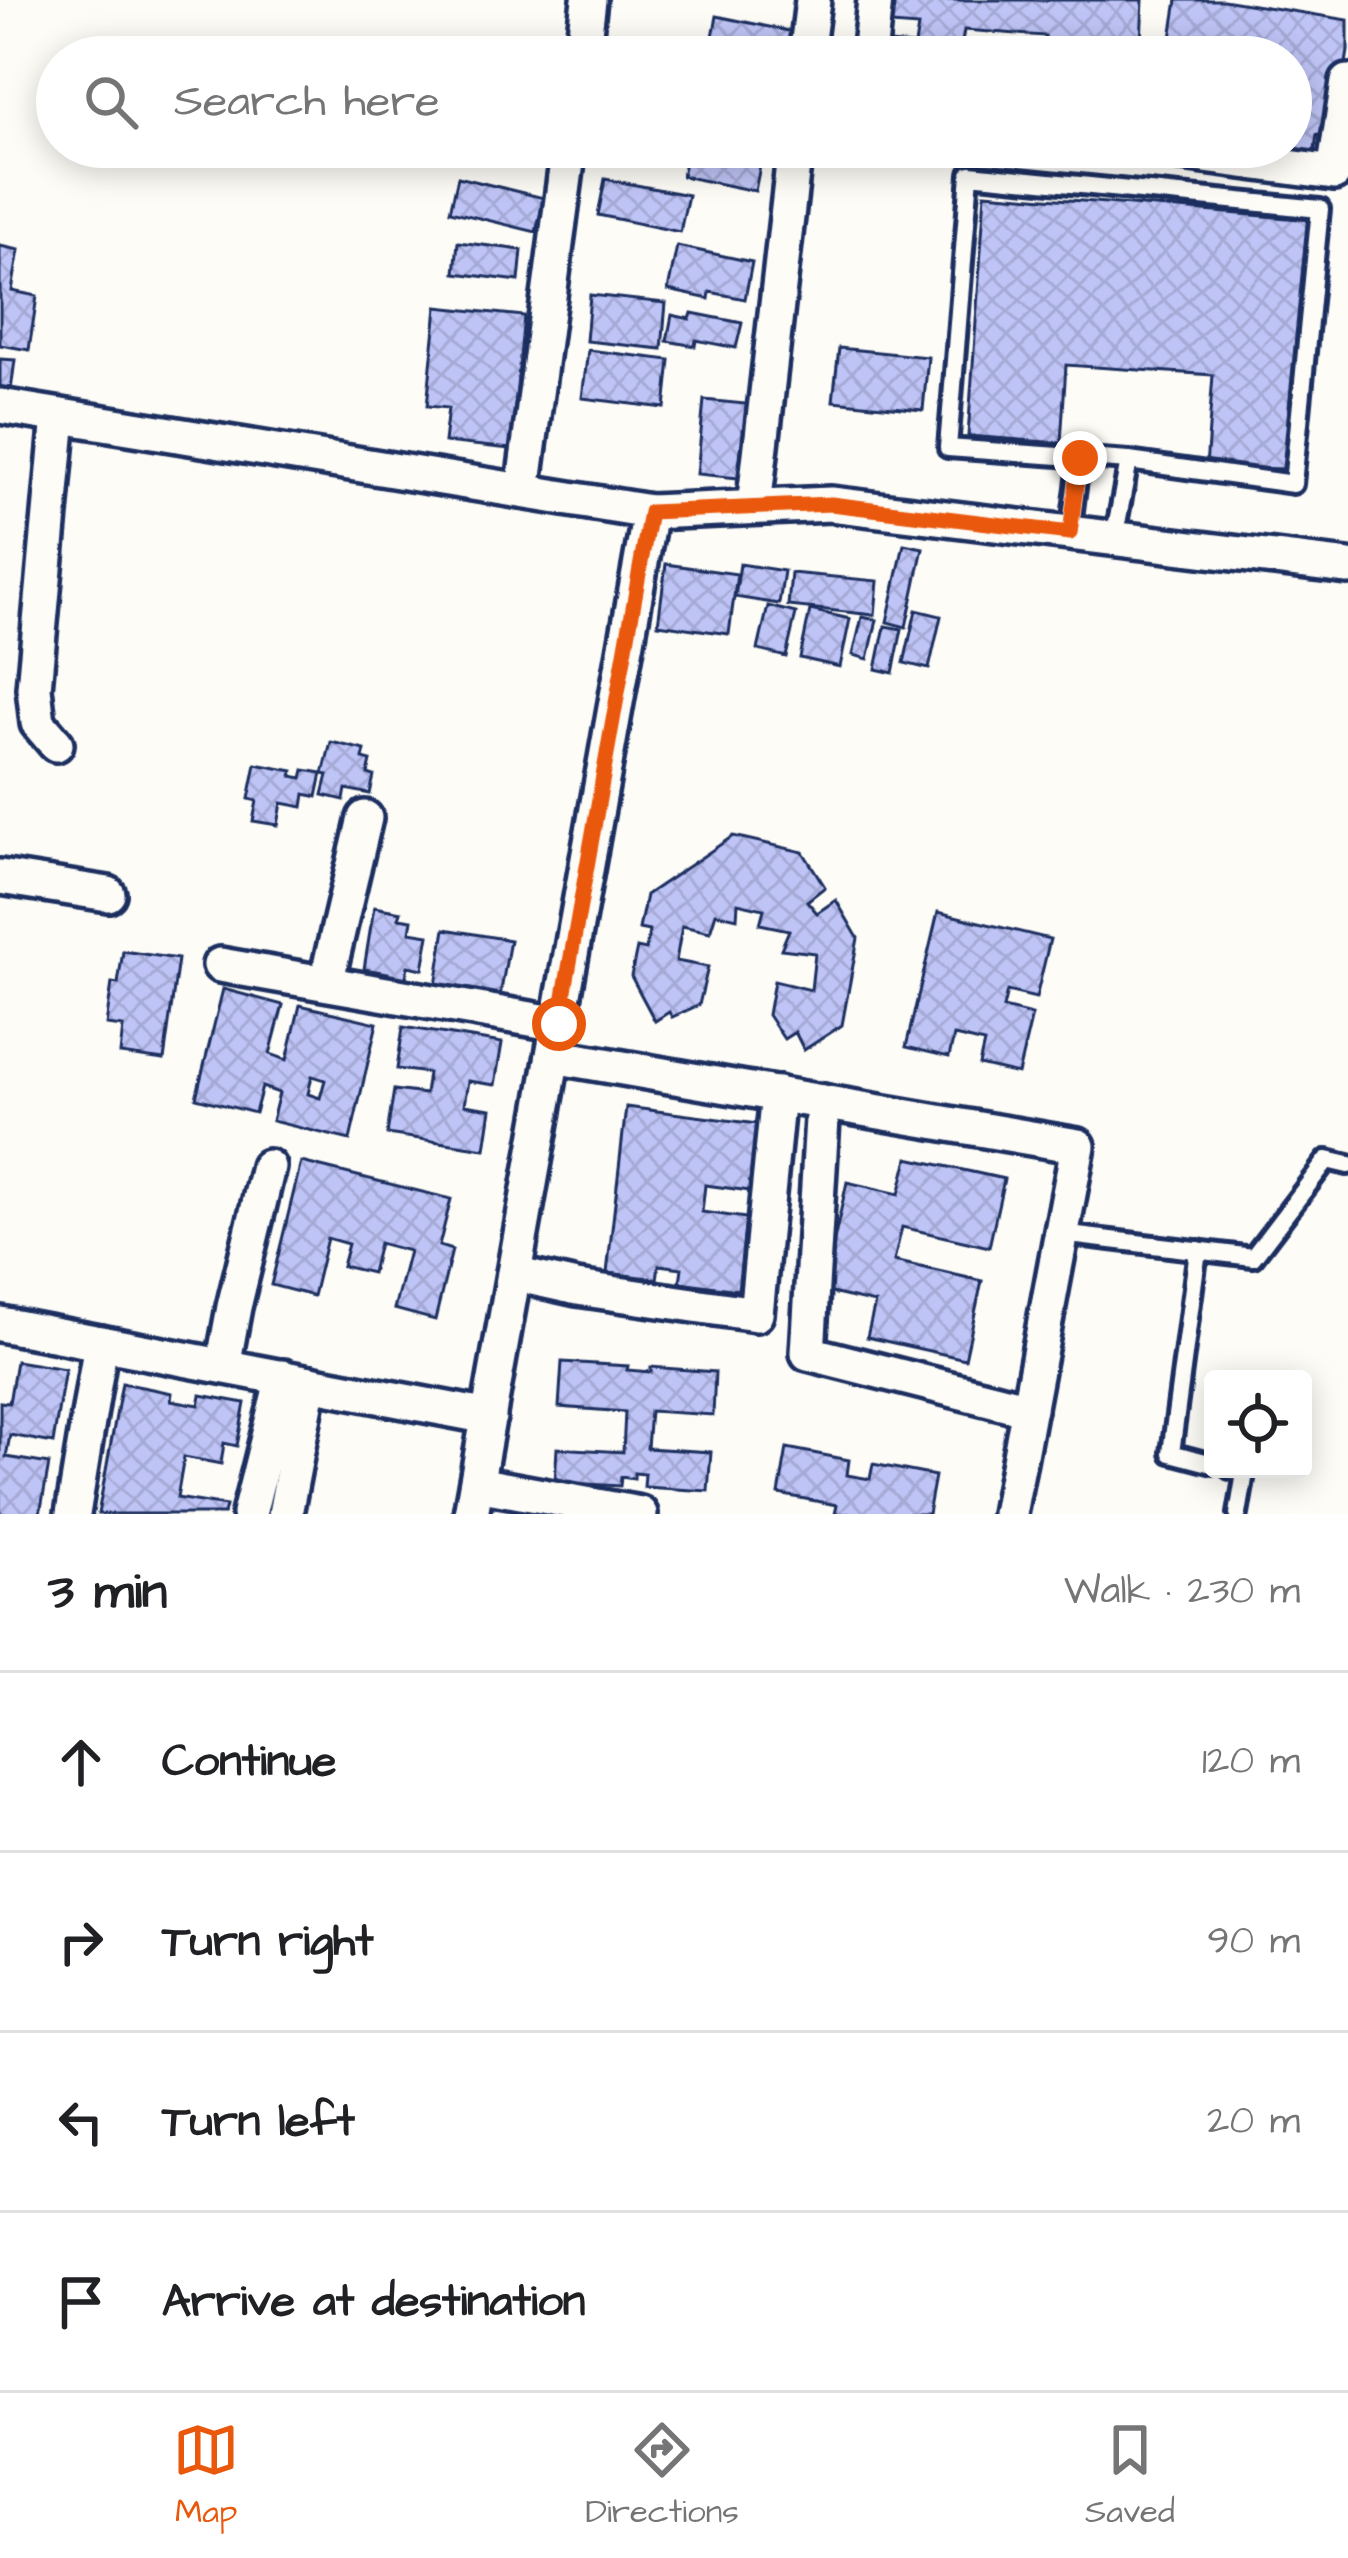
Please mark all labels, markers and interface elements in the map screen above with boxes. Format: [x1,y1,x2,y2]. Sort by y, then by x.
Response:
search box [36,36,1312,168]
icon: search [78,69,144,135]
text: Search here [174,71,440,133]
route end [1053,431,1107,485]
route start [532,997,586,1051]
map controls [1204,1370,1312,1478]
button: locate [1204,1370,1312,1478]
text: 3 min [48,1557,167,1628]
text: Walk · 230 m [1064,1565,1300,1619]
icon: ahead [48,1729,114,1795]
text: Continue [162,1731,336,1793]
text: 120 m [1202,1735,1300,1789]
icon: right [48,1909,114,1975]
text: Turn right [162,1911,374,1973]
text: 90 m [1207,1915,1300,1969]
icon: left [48,2089,114,2155]
text: Turn left [162,2091,355,2153]
text: 20 m [1207,2095,1300,2149]
icon: arrive [48,2269,114,2335]
text: Arrive at destination [162,2271,585,2333]
tab: Map [173,2417,239,2535]
tab: Directions [585,2417,739,2535]
tab: Saved [1085,2417,1175,2535]

